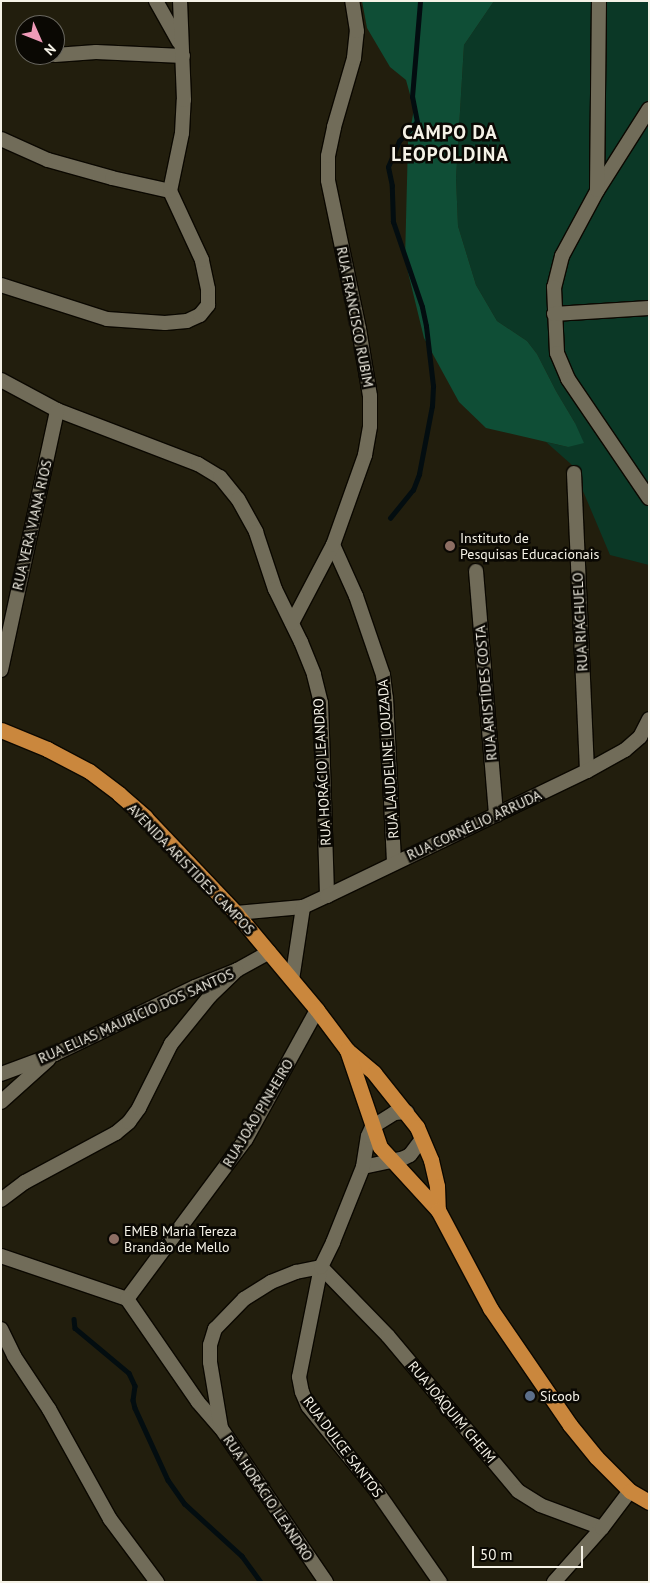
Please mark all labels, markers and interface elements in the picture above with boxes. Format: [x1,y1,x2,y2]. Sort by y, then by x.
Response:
north arrow [15,15,65,65]
text: N [40,40,60,59]
district label: CAMPO DA LEOPOLDINA [390,122,510,166]
street label: RUA FRANCISCO RUBIM [333,245,377,389]
street label: RUA VERA VIANA RIOS [9,457,55,593]
place label: Instituto de Pesquisas Educacionais [460,530,599,562]
marker: Instituto de Pesquisas Educacionais [444,540,456,552]
street label: RUA RIACHUELO [569,572,591,672]
street label: RUA ARISTÍDES COSTA [472,624,500,762]
street label: RUA LAUDELINE LOUZADA [374,678,402,840]
street label: RUA HORÁCIO LEANDRO [310,697,334,847]
street label: RUA CORNÉLIO ARRUDA [404,786,544,864]
street label: AVENIDA ARISTIDES CAMPOS [124,800,258,938]
street label: RUA ELIAS MAURÍCIO DOS SANTOS [35,965,237,1067]
street label: RUA JOÃO PINHEIRO [219,1056,297,1170]
place label: EMEB Maria Tereza Brandão de Mello [124,1223,237,1256]
marker: EMEB Maria Tereza Brandão de Mello [108,1233,120,1245]
street label: RUA JOAQUIM CHEIM [404,1358,500,1466]
place label: Sicoob [540,1388,580,1404]
marker: Sicoob [524,1390,536,1402]
street label: RUA DULCE SANTOS [299,1393,387,1501]
street label: RUA HORÁCIO LEANDRO [220,1432,316,1564]
scale bar [475,1536,586,1568]
text: 50 m [480,1545,513,1564]

